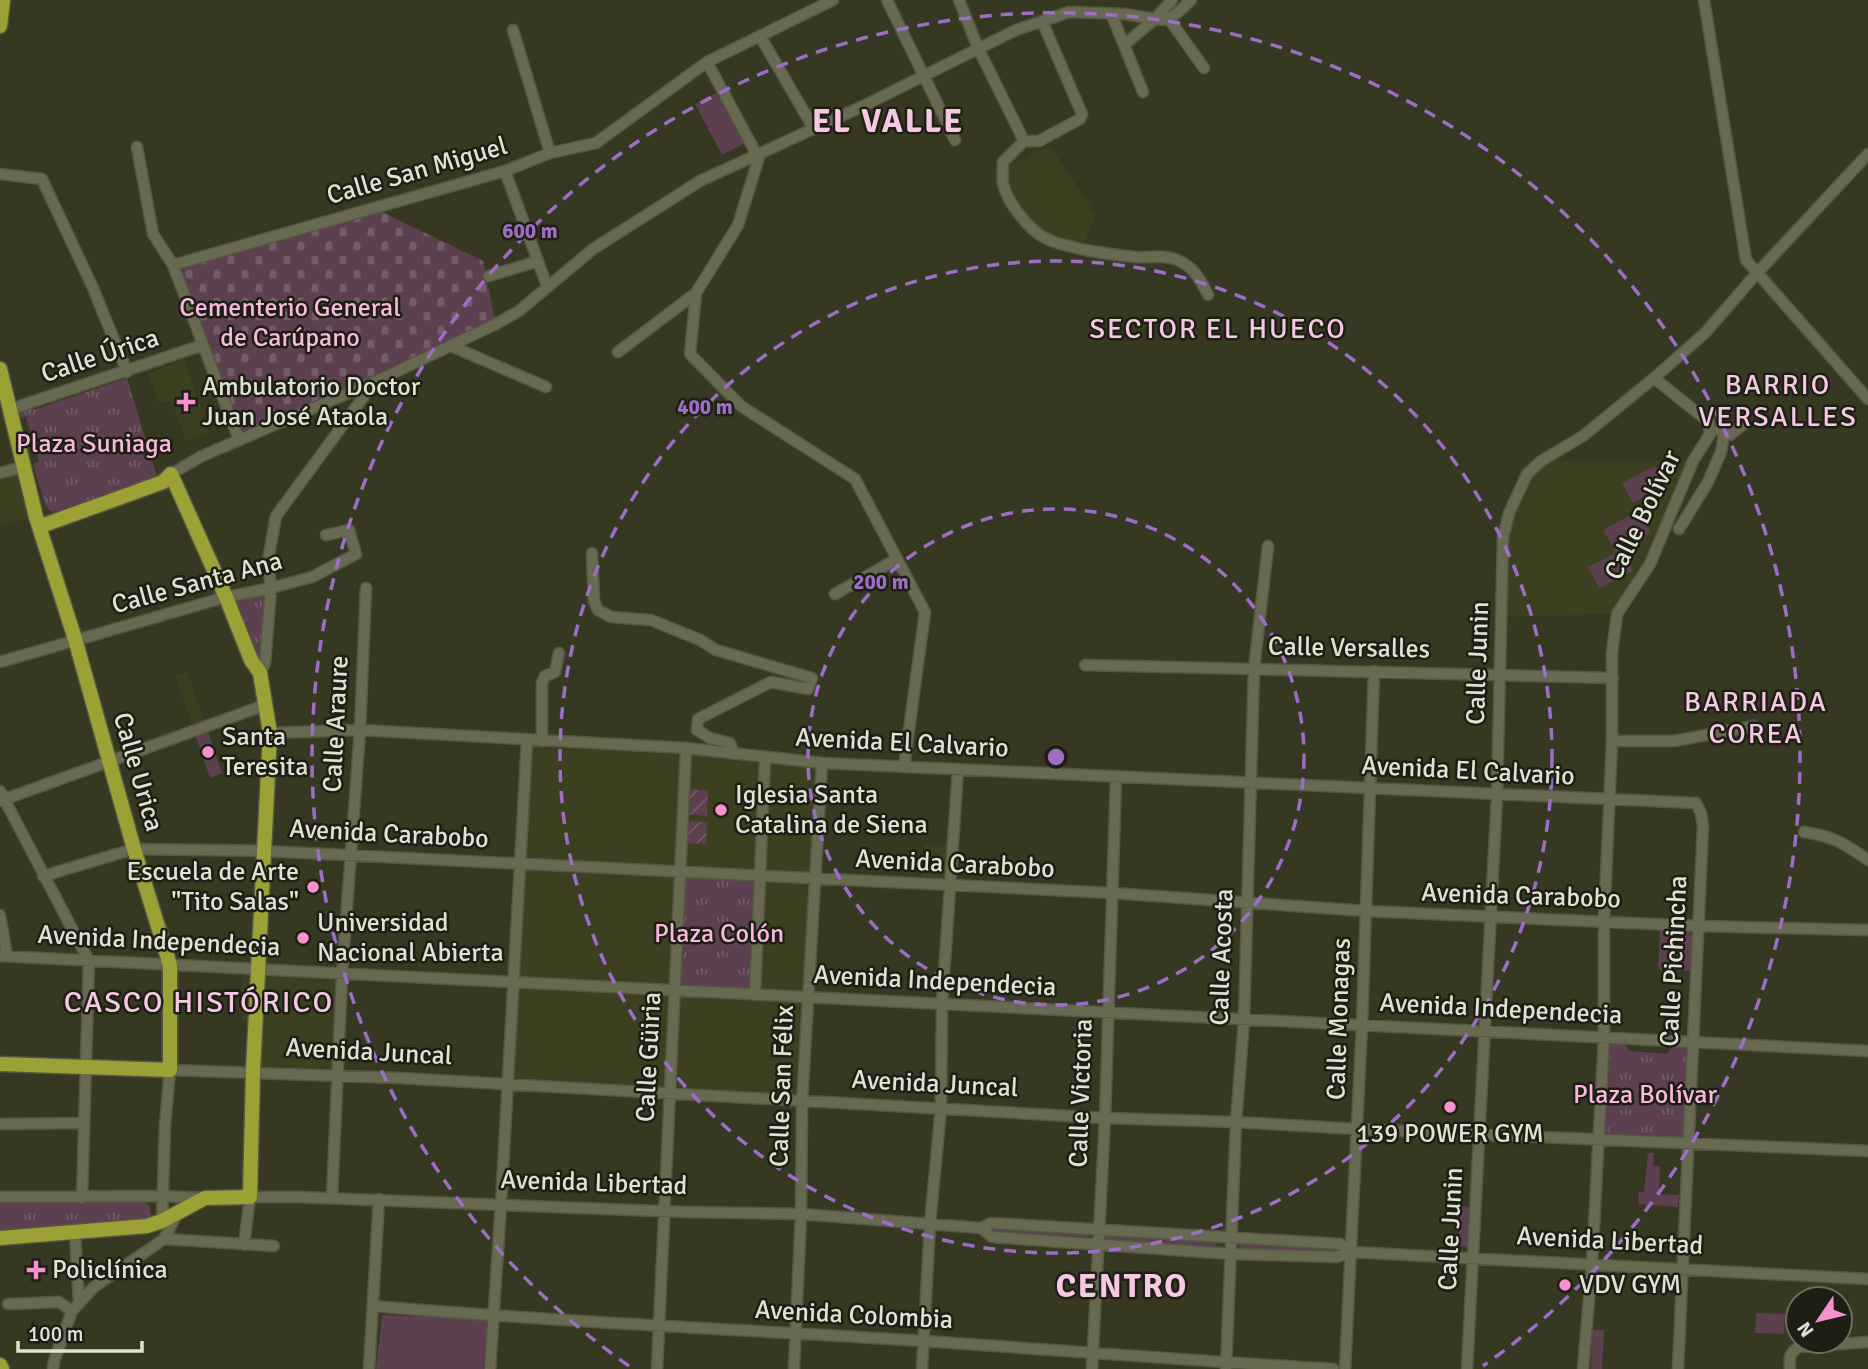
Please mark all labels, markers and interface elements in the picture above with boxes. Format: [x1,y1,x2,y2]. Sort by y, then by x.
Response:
district label: EL VALLE [812,101,964,142]
street label: Calle San Miguel [323,130,511,212]
text: 600 m [502,218,558,244]
park label: Cementerio General de Carúpano [179,292,401,354]
district label: SECTOR EL HUECO [1089,312,1347,346]
street label: Calle Úrica [37,322,163,390]
district label: BARRIO VERSALLES [1698,368,1858,434]
place label: Ambulatorio Doctor Juan José Ataola [202,371,421,433]
marker: Ambulatorio Doctor Juan José Ataola [176,392,196,412]
text: 400 m [677,394,733,420]
park label: Plaza Suniaga [16,428,172,460]
street label: Calle Bolívar [1598,445,1688,585]
street label: Calle Santa Ana [108,545,286,621]
text: 200 m [853,569,909,595]
street label: Calle Junin [1460,601,1496,725]
street label: Calle Versalles [1268,631,1430,665]
street label: Calle Araure [316,655,356,793]
district label: BARRIADA COREA [1684,685,1828,751]
street label: Calle Urica [106,709,170,835]
place label: Santa Teresita [222,721,308,783]
street label: Avenida El Calvario [795,721,1009,765]
marker: Santa Teresita [200,744,216,760]
centre of rings [1044,745,1068,769]
street label: Avenida El Calvario [1361,749,1575,793]
place label: Iglesia Santa Catalina de Siena [735,779,928,841]
marker: Iglesia Santa Catalina de Siena [713,802,729,818]
street label: Avenida Carabobo [288,813,490,855]
street label: Avenida Carabobo [854,843,1056,885]
place label: Escuela de Arte "Tito Salas" [127,856,299,918]
street label: Calle Pichincha [1654,875,1694,1047]
street label: Avenida Carabobo [1421,877,1621,915]
marker: Escuela de Arte "Tito Salas" [305,879,321,895]
street label: Calle Acosta [1204,888,1240,1026]
place label: Universidad Nacional Abierta [317,907,504,969]
park label: Plaza Colón [654,918,784,950]
street label: Avenida Independecia [37,919,281,963]
marker: Universidad Nacional Abierta [295,930,311,946]
street label: Calle Monagas [1320,937,1358,1101]
street label: Avenida Independecia [813,959,1057,1003]
district label: CASCO HISTÓRICO [64,984,334,1021]
street label: Avenida Independecia [1379,987,1623,1031]
street label: Calle Güiria [630,991,668,1123]
street label: Calle San Félix [763,1005,801,1167]
street label: Calle Victoria [1062,1018,1100,1168]
street label: Avenida Juncal [285,1032,453,1072]
street label: Avenida Juncal [851,1064,1019,1104]
park label: Plaza Bolívar [1573,1079,1718,1111]
marker: 139 POWER GYM [1442,1099,1458,1115]
place label: 139 POWER GYM [1356,1118,1544,1150]
street label: Avenida Libertad [500,1164,688,1202]
street label: Calle Junin [1432,1167,1470,1291]
street label: Avenida Libertad [1516,1220,1704,1262]
place label: Policlínica [52,1254,168,1286]
marker: Policlínica [26,1260,46,1280]
district label: CENTRO [1056,1266,1188,1307]
place label: VDV GYM [1579,1269,1681,1301]
marker: VDV GYM [1557,1277,1573,1293]
north arrow [1784,1285,1854,1355]
street label: Avenida Colombia [754,1294,954,1336]
scale bar [18,1310,142,1354]
text: N [1792,1317,1820,1341]
text: 100 m [28,1321,83,1347]

